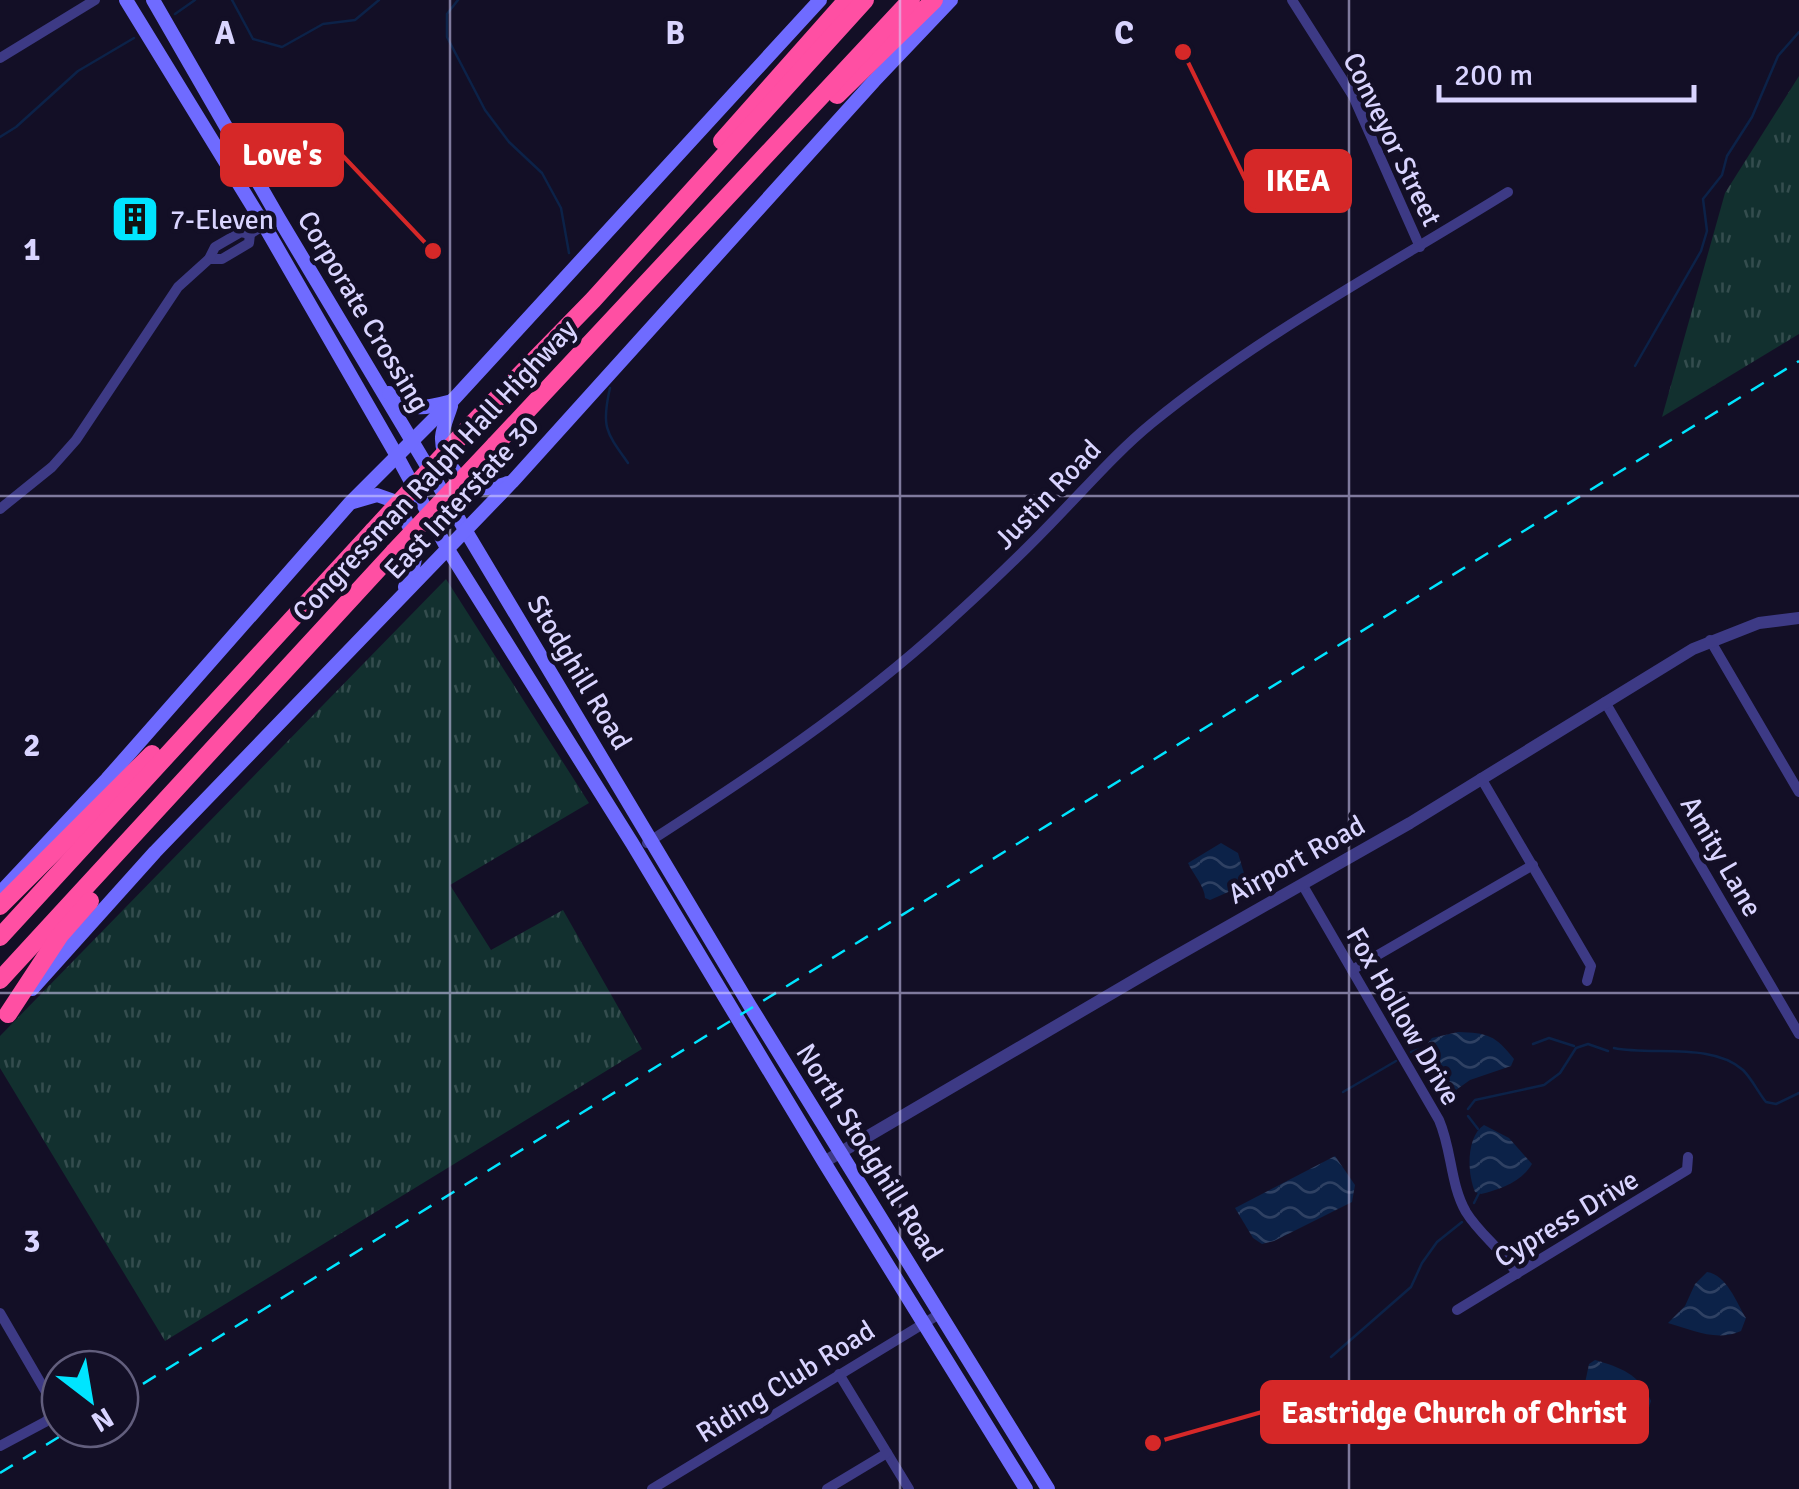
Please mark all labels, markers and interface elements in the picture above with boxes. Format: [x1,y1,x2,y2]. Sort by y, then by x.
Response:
text: A [215,14,236,53]
text: B [665,14,685,53]
text: C [1114,14,1134,53]
scale bar [1439,40,1694,102]
street label: Conveyor Street [1335,47,1449,232]
text: 200 m [1454,57,1533,94]
callout: Love's [222,125,342,185]
text: Love's [242,137,322,174]
callout: IKEA [1246,151,1350,211]
text: IKEA [1266,163,1330,200]
building icon: 7-Eleven [109,193,161,245]
place label: 7-Eleven [170,203,274,237]
street label: Corporate Crossing [290,205,436,418]
text: 1 [23,230,41,269]
street label: Congressman Ralph Hall Highway [285,312,584,629]
street label: East Interstate 30 [377,409,546,587]
street label: Justin Road [987,433,1108,557]
street label: Stodghill Road [520,589,639,756]
text: 2 [23,726,41,765]
street label: Amity Lane [1673,790,1769,923]
street label: Airport Road [1222,808,1371,911]
street label: Fox Hollow Drive [1339,922,1468,1111]
street label: North Stodghill Road [788,1038,950,1268]
street label: Cypress Drive [1488,1163,1645,1275]
text: 3 [23,1222,41,1261]
street label: Riding Club Road [690,1313,881,1450]
north arrow [40,1349,140,1449]
callout: Eastridge Church of Christ [1262,1382,1647,1442]
text: Eastridge Church of Christ [1281,1395,1627,1432]
text: N [85,1400,119,1439]

